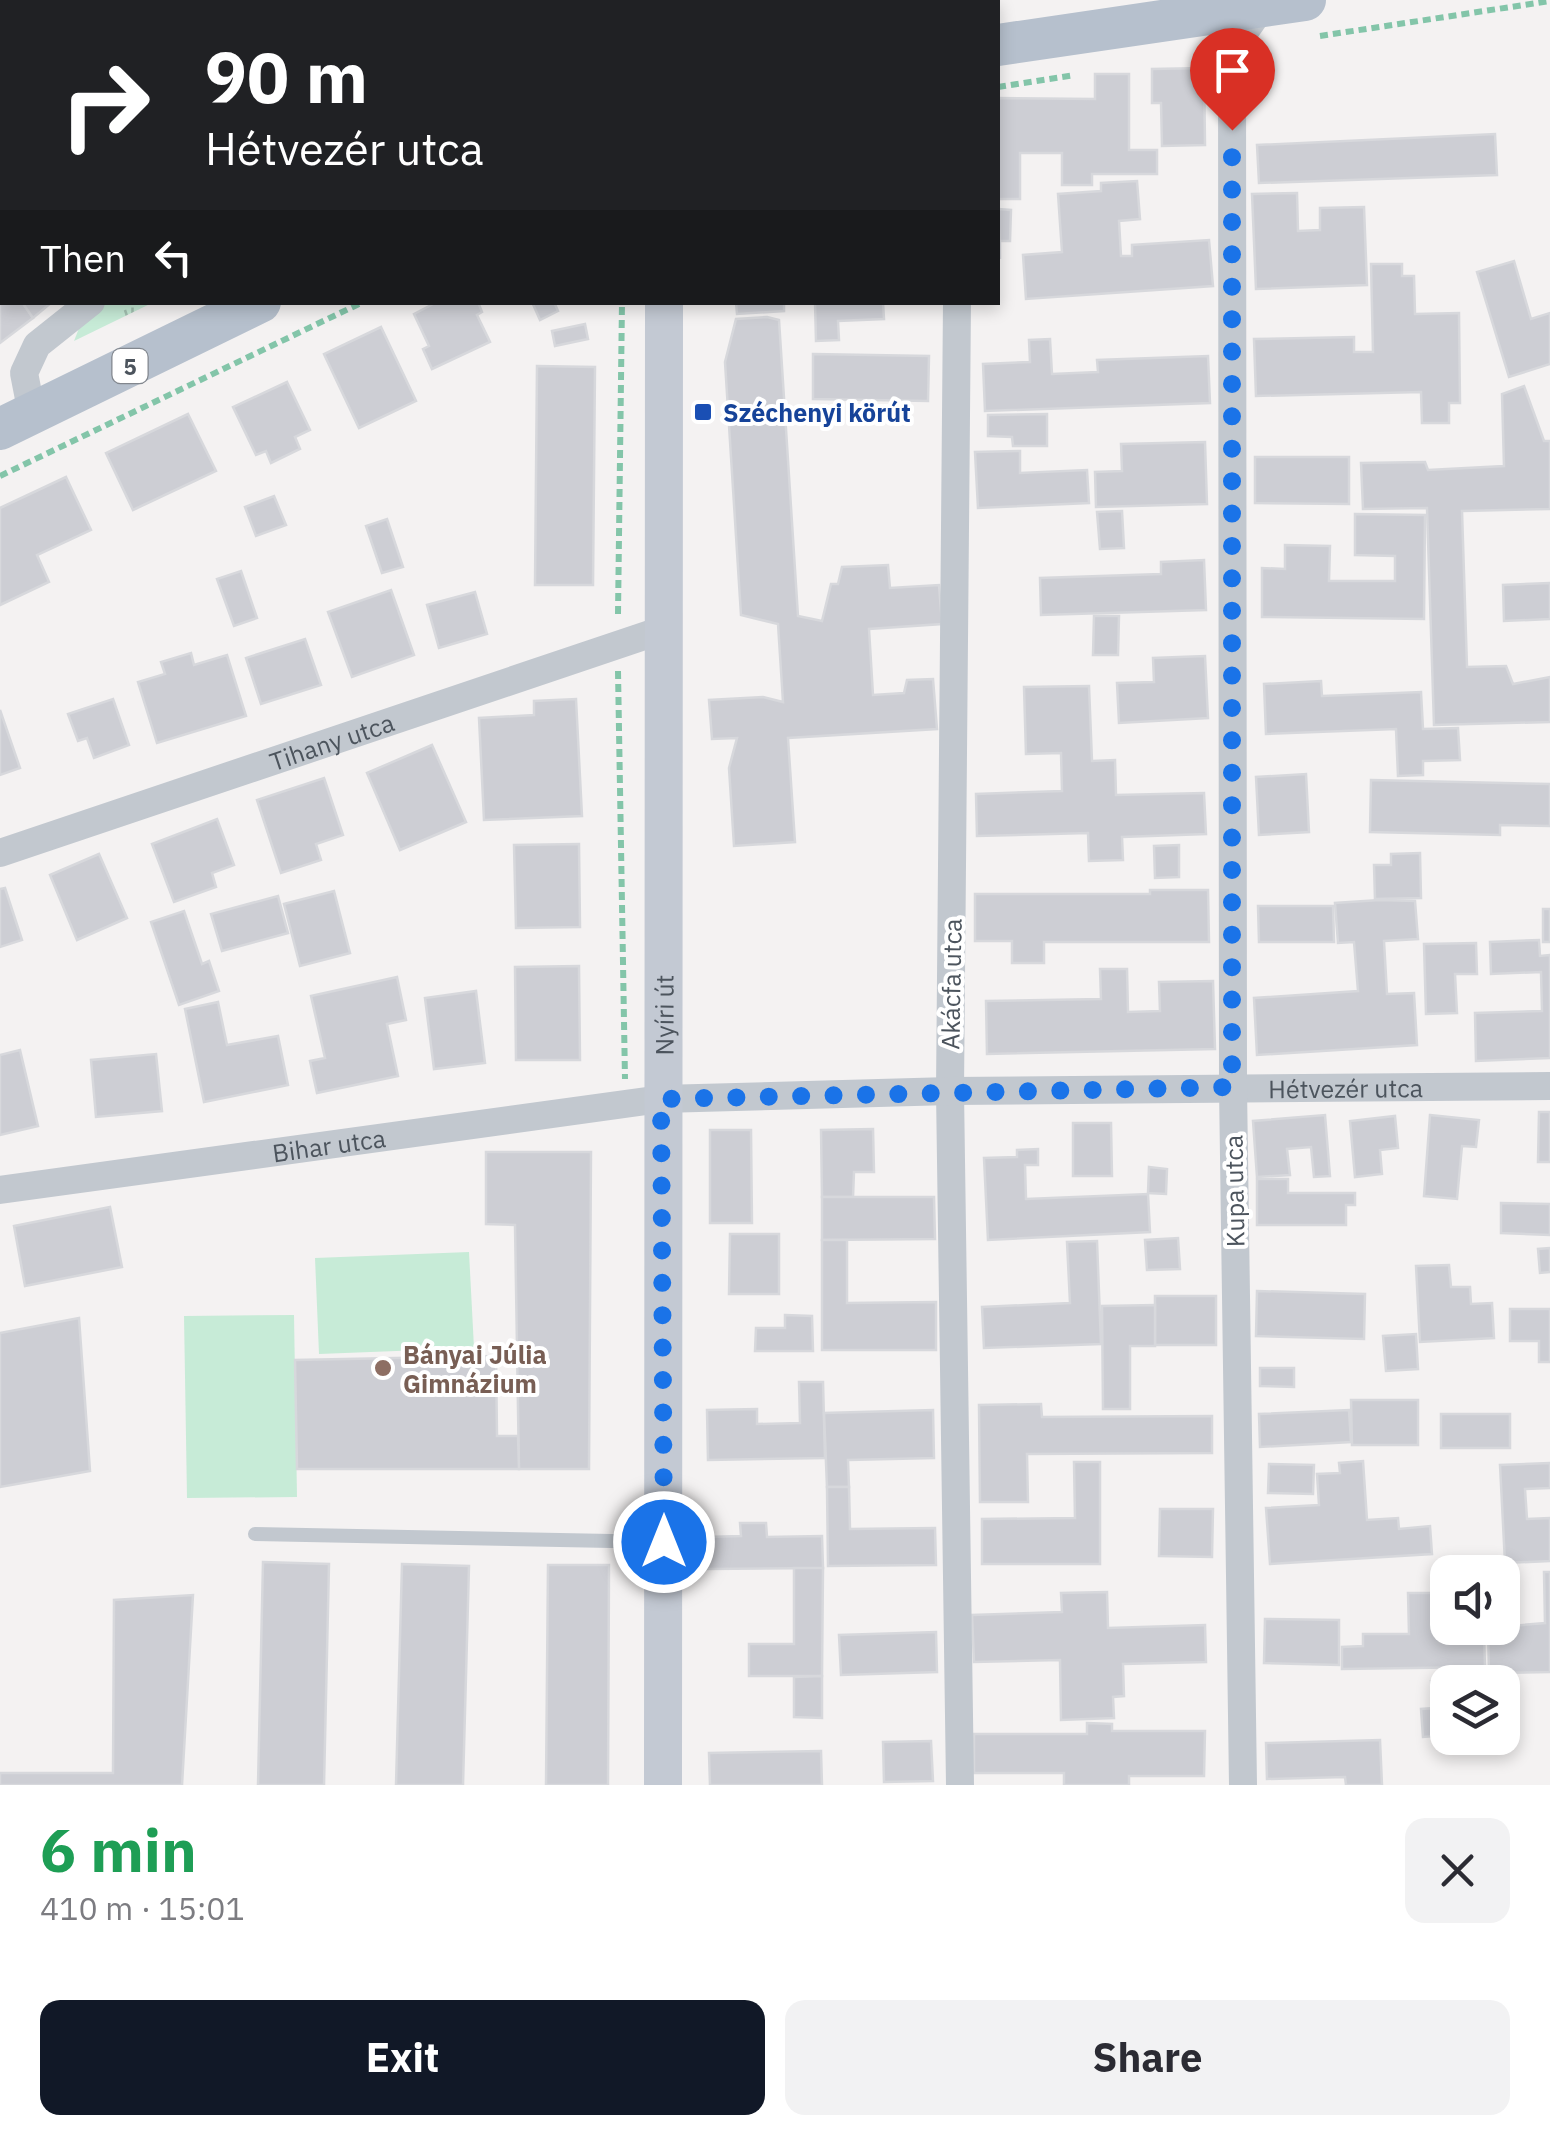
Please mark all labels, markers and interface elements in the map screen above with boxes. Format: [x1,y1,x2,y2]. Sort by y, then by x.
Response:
pin [1190,28,1275,131]
text: 90 m [205,31,368,122]
icon: right [40,40,170,170]
icon: arrive [1205,43,1260,98]
text: Hétvezér utca [205,119,484,177]
icon: left [146,230,201,285]
text: Then [40,233,126,282]
road number: 5 [112,349,148,383]
place label: Széchenyi körút [723,396,911,429]
marker: Széchenyi körút [692,401,714,423]
street label: Tihany utca [265,705,398,778]
street label: Akácfa utca [933,918,969,1050]
street label: Nyíri út [647,975,680,1055]
street label: Hétvezér utca [1268,1071,1423,1105]
street label: Bihar utca [270,1121,388,1169]
street label: Kupa utca [1217,1135,1251,1247]
place label: Bányai Júlia Gimnázium [403,1338,547,1400]
marker: Bányai Júlia Gimnázium [372,1357,394,1379]
position arrow [612,1490,716,1594]
map controls [1430,1555,1520,1755]
button: sound [1430,1555,1520,1645]
button: layers [1430,1665,1520,1755]
text: 6 min [40,1810,197,1889]
button: close [1405,1818,1510,1923]
text: 410 m · 15:01 [40,1887,245,1929]
button: Exit [40,2000,765,2115]
button: Share [785,2000,1510,2115]

